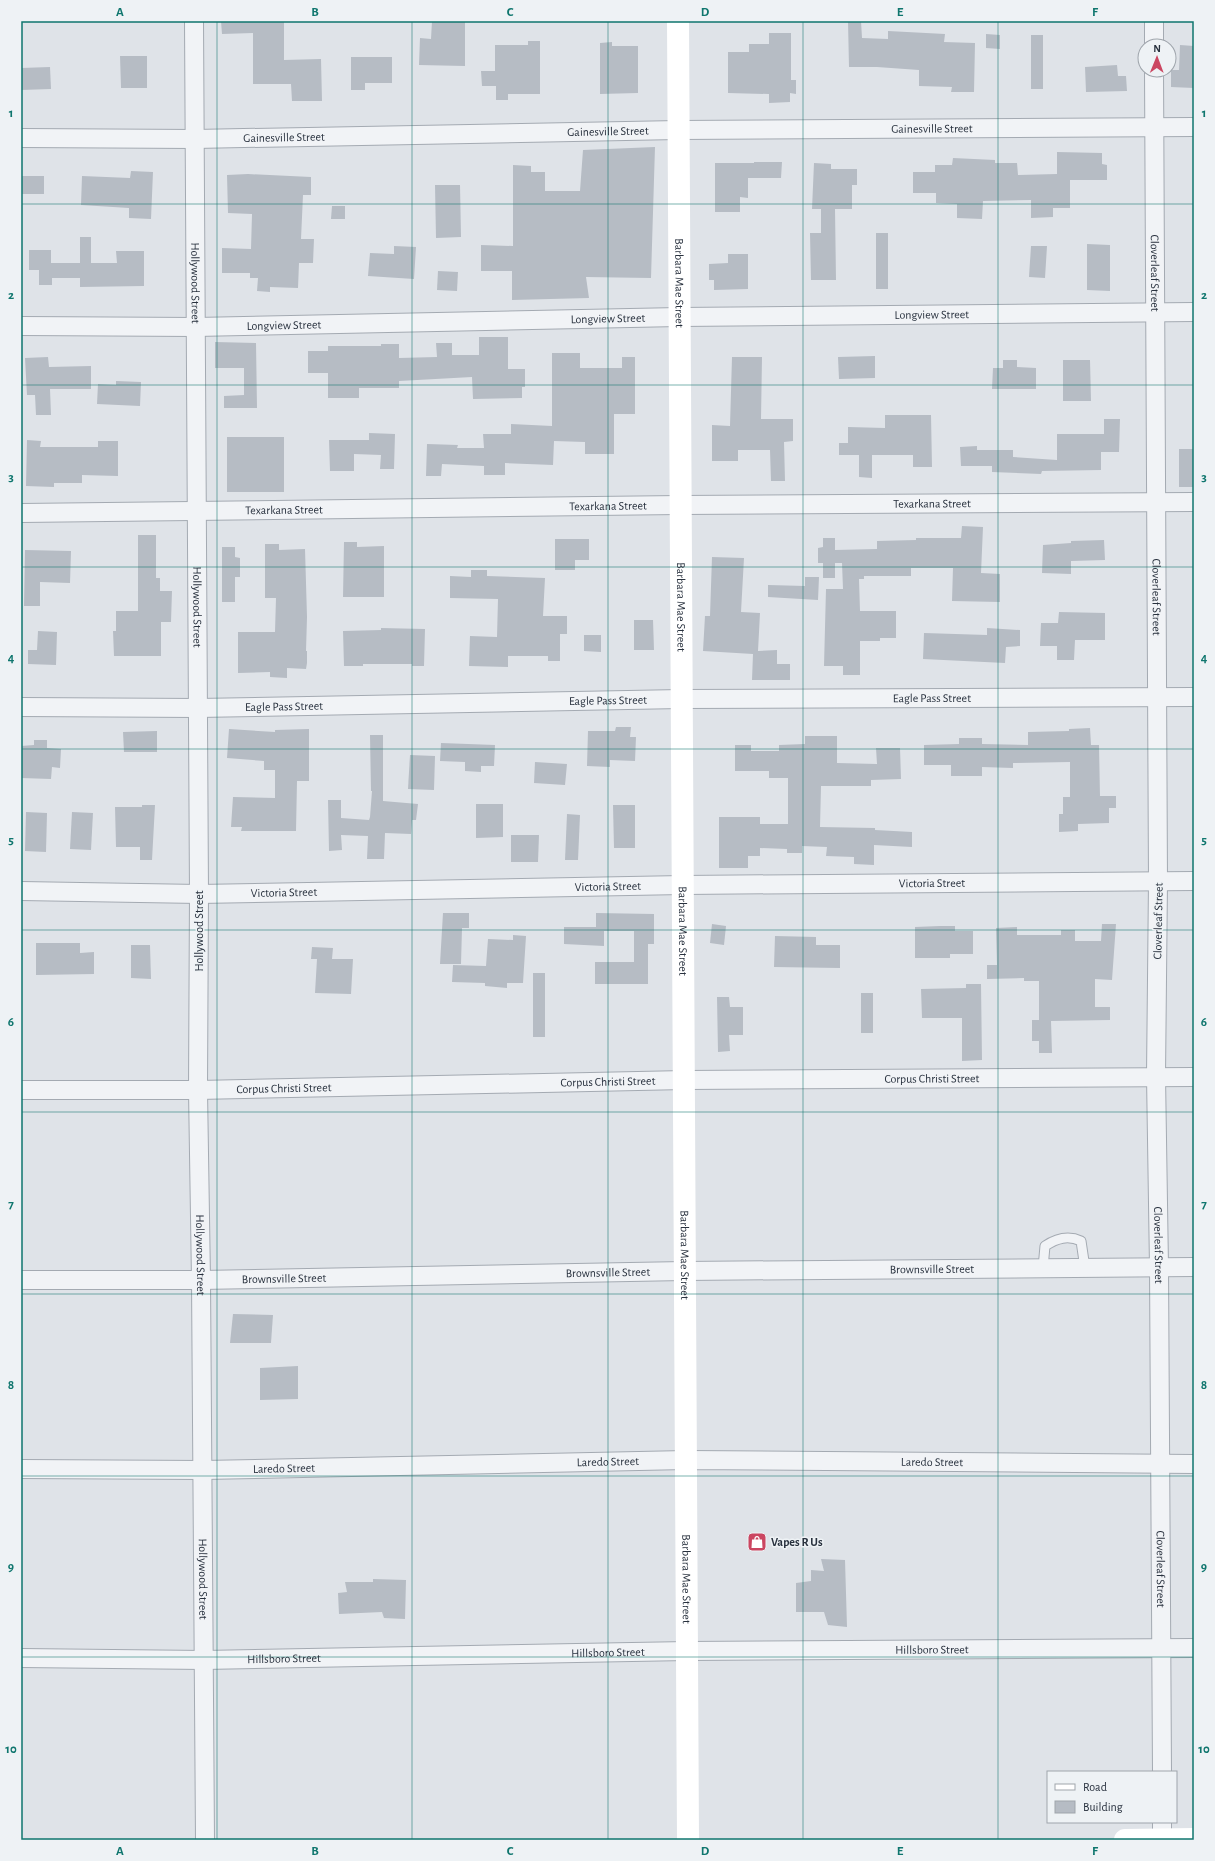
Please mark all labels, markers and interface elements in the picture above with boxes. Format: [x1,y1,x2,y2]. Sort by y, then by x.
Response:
text: A [116,6,124,19]
text: B [311,6,319,19]
text: C [507,6,514,19]
text: D [701,6,710,19]
text: E [897,6,904,19]
text: F [1092,6,1099,19]
north arrow [1137,38,1177,78]
text: N [1153,43,1161,54]
text: 1 [9,107,13,120]
text: 1 [1202,107,1206,120]
street label: Gainesville Street [891,122,973,135]
street label: Gainesville Street [567,125,649,138]
street label: Gainesville Street [243,131,325,144]
street label: Cloverleaf Street [1149,234,1161,312]
street label: Barbara Mae Street [673,238,686,328]
street label: Hollywood Street [188,242,202,324]
text: 2 [8,289,14,302]
text: 2 [1201,289,1207,302]
street label: Longview Street [895,308,969,321]
street label: Longview Street [571,312,645,325]
street label: Longview Street [247,318,322,332]
text: 3 [8,471,14,484]
text: 3 [1201,471,1207,484]
street label: Texarkana Street [893,497,971,510]
street label: Texarkana Street [569,499,647,512]
street label: Texarkana Street [245,503,323,516]
street label: Cloverleaf Street [1150,558,1163,636]
street label: Barbara Mae Street [675,562,687,652]
street label: Hollywood Street [190,566,204,648]
text: 4 [8,652,15,665]
text: 4 [1201,652,1208,665]
street label: Eagle Pass Street [893,692,971,704]
street label: Eagle Pass Street [569,694,647,707]
street label: Eagle Pass Street [245,700,323,713]
text: 5 [8,834,14,847]
text: 5 [1201,834,1207,847]
street label: Victoria Street [899,877,965,889]
street label: Victoria Street [575,880,641,893]
street label: Cloverleaf Street [1151,882,1165,960]
street label: Victoria Street [251,886,317,899]
street label: Barbara Mae Street [677,886,689,976]
street label: Hollywood Street [193,890,206,972]
text: 6 [8,1016,14,1029]
text: 6 [1201,1016,1207,1029]
street label: Corpus Christi Street [884,1072,980,1085]
street label: Corpus Christi Street [560,1075,656,1089]
street label: Corpus Christi Street [236,1081,332,1095]
text: 7 [8,1198,14,1211]
text: 7 [1201,1198,1207,1211]
street label: Cloverleaf Street [1152,1206,1165,1284]
street label: Barbara Mae Street [679,1210,691,1300]
street label: Hollywood Street [193,1214,207,1296]
street label: Brownsville Street [890,1263,974,1275]
street label: Brownsville Street [566,1266,650,1279]
street label: Brownsville Street [242,1272,326,1285]
text: 8 [8,1379,14,1392]
text: 8 [1201,1379,1207,1392]
street label: Laredo Street [577,1455,639,1468]
street label: Laredo Street [901,1456,963,1468]
street label: Laredo Street [253,1462,315,1475]
street label: Cloverleaf Street [1155,1530,1167,1608]
shop icon: Vapes R Us [746,1531,768,1553]
street label: Barbara Mae Street [680,1534,693,1624]
place label: Vapes R Us [771,1536,823,1548]
street label: Hollywood Street [196,1538,209,1620]
text: 9 [8,1561,14,1574]
text: 9 [1201,1561,1207,1574]
street label: Hillsboro Street [895,1643,969,1656]
street label: Hillsboro Street [571,1646,645,1659]
street label: Hillsboro Street [247,1652,321,1665]
text: 10 [5,1743,17,1756]
text: 10 [1198,1743,1210,1756]
legend [1047,1771,1177,1823]
text: Road [1083,1781,1107,1793]
text: Building [1083,1801,1123,1813]
text: A [116,1845,124,1858]
text: B [311,1845,319,1858]
text: C [507,1845,514,1858]
text: D [701,1845,710,1858]
text: E [897,1845,904,1858]
text: F [1092,1845,1099,1858]

